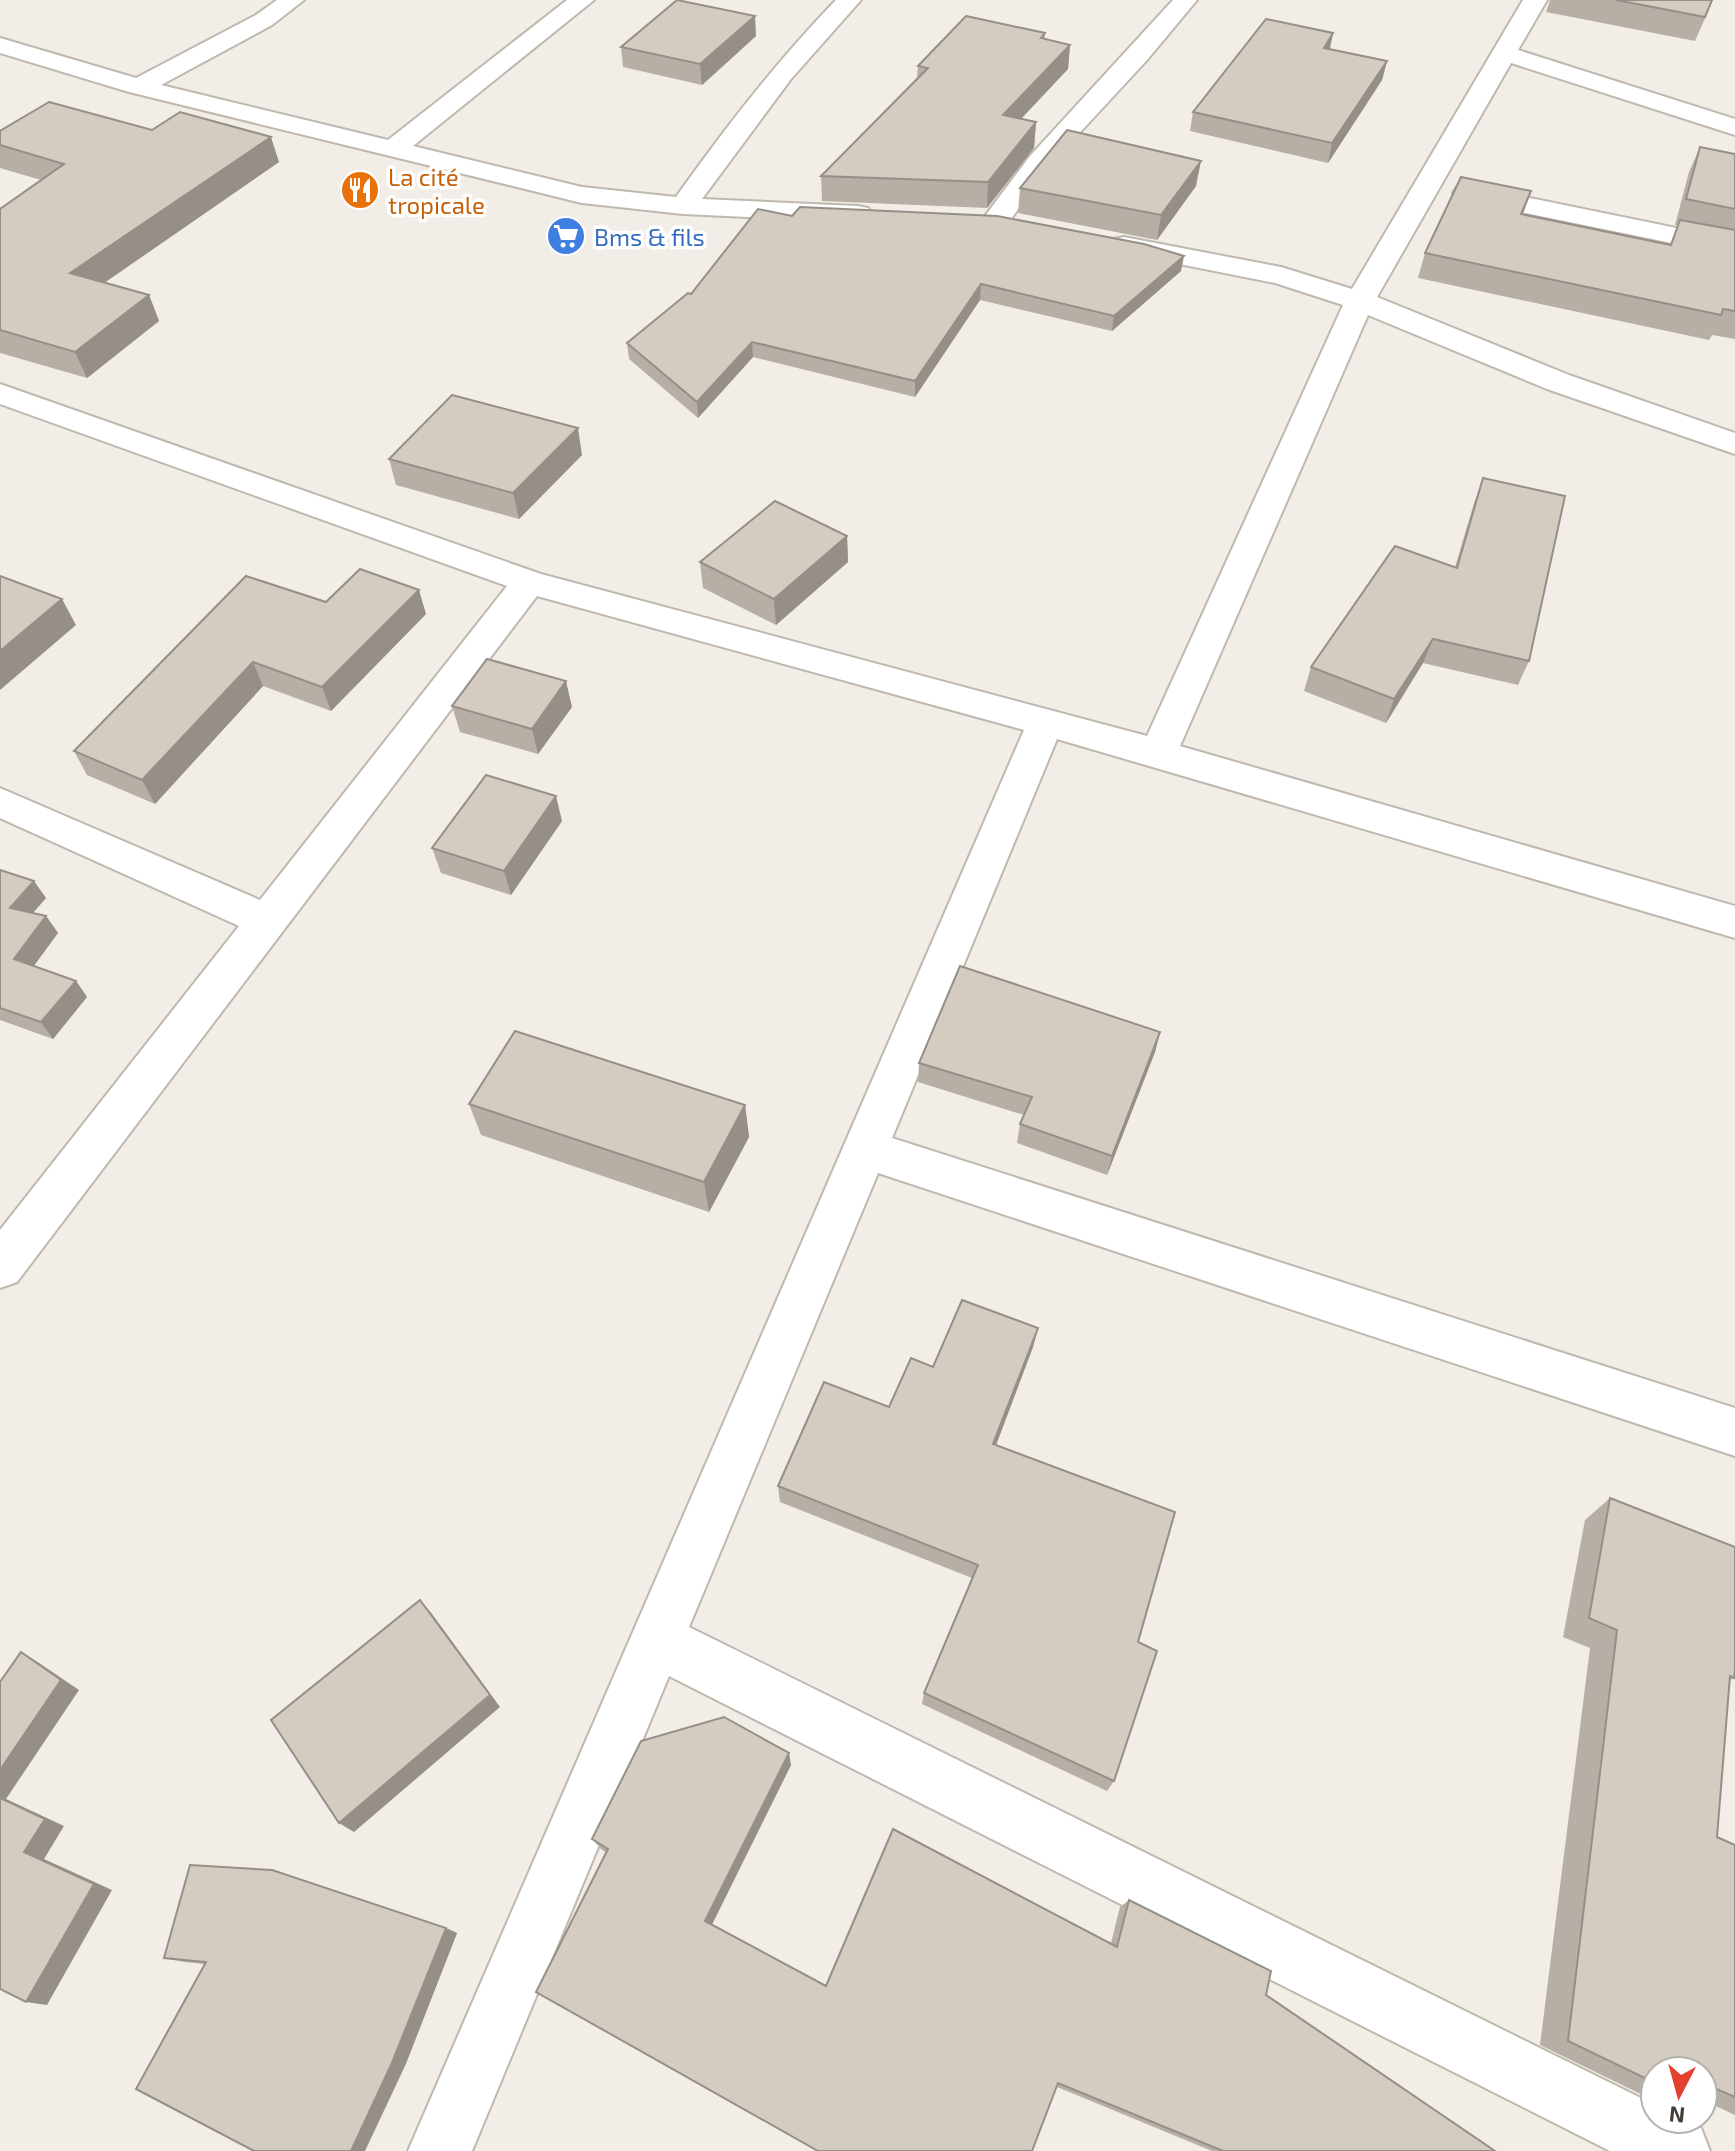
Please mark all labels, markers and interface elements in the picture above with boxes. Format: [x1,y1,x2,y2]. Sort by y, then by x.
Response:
place label: La cité tropicale [388,162,485,219]
restaurant icon: La cité tropicale [339,169,381,211]
supermarket icon: Bms & fils [545,215,587,257]
place label: Bms & fils [594,222,705,251]
north arrow [1639,2055,1719,2135]
text: N [1668,2102,1686,2130]

